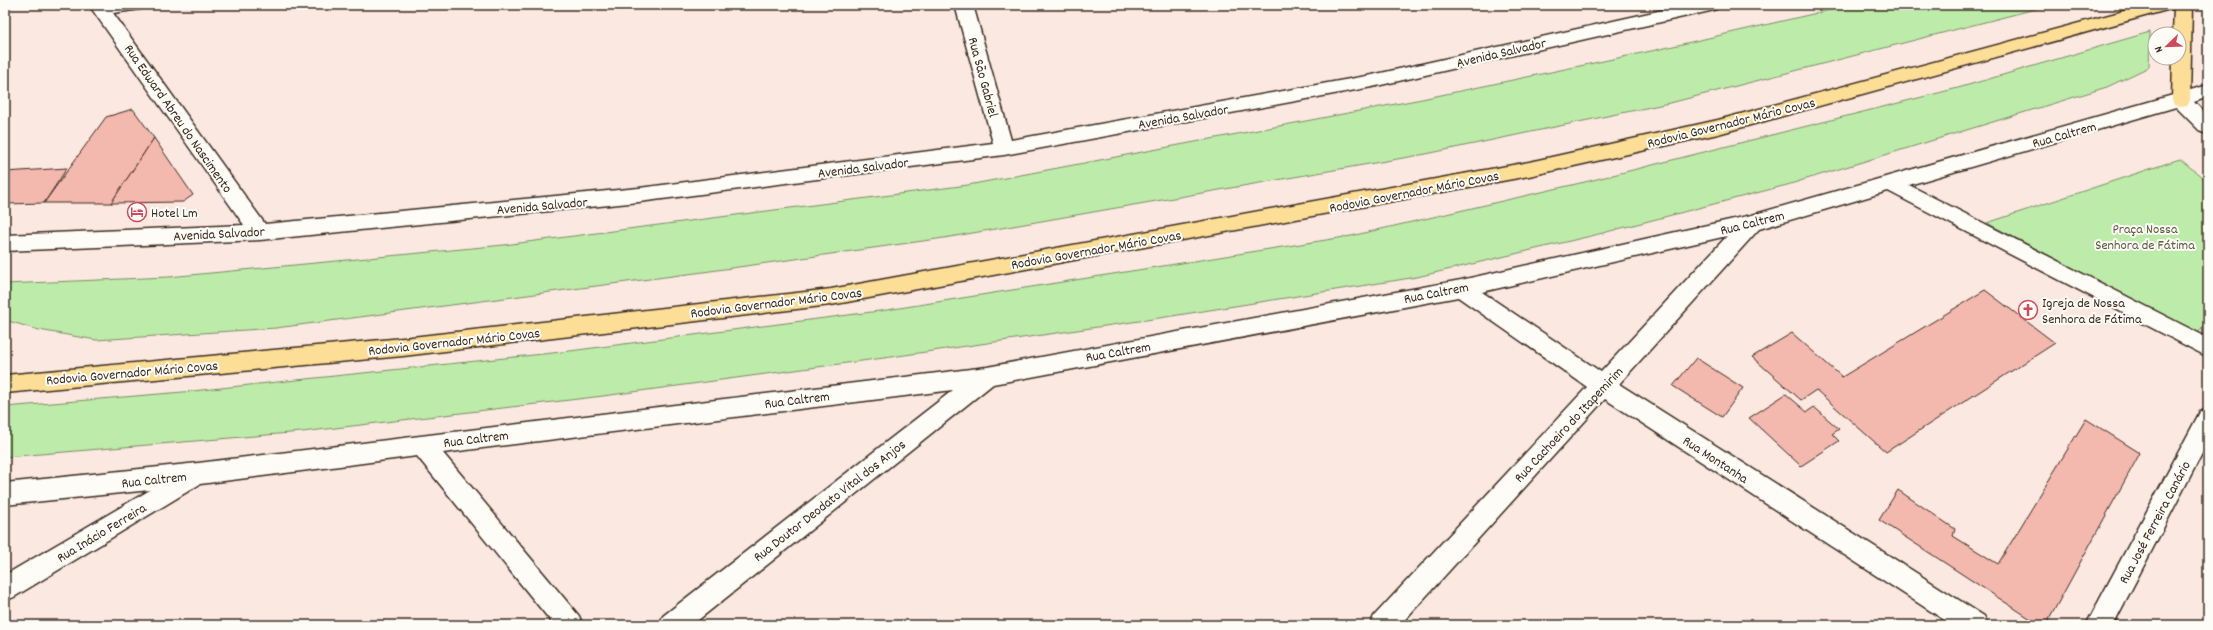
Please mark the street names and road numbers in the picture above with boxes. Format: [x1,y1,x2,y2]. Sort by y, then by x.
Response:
street label: Avenida Salvador [1455,34,1549,74]
street label: Rua São Gabriel [962,35,1003,120]
street label: Rua Edward Abreu do Nascimento [118,41,236,198]
street label: Rodovia Governador Mário Covas [1645,93,1818,155]
street label: Avenida Salvador [1137,100,1231,136]
street label: Rua Caltrem [2030,117,2099,155]
street label: Avenida Salvador [817,153,911,184]
street label: Rodovia Governador Mário Covas [1328,167,1501,219]
street label: Avenida Salvador [496,193,589,221]
street label: Rua Caltrem [1718,206,1787,242]
street label: Avenida Salvador [173,223,266,247]
street label: Rodovia Governador Mário Covas [1010,226,1183,276]
street label: Rua Caltrem [1402,278,1470,310]
street label: Rodovia Governador Mário Covas [689,284,863,324]
street label: Rodovia Governador Mário Covas [367,324,541,362]
street label: Rua Caltrem [1084,337,1152,369]
street label: Rodovia Governador Mário Covas [45,357,219,391]
street label: Rua Cachoeiro do Itapemirim [1510,363,1629,488]
street label: Rua Caltrem [763,387,831,415]
street label: Rua Caltrem [442,426,510,454]
street label: Rua Montanha [1678,432,1752,490]
street label: Rua Doutor Deodato Vital dos Anjos [750,436,911,568]
street label: Rua José Ferreira Canário [2115,458,2197,588]
street label: Rua Caltrem [121,468,188,494]
street label: Rua Inácio Ferreira [53,499,151,568]

